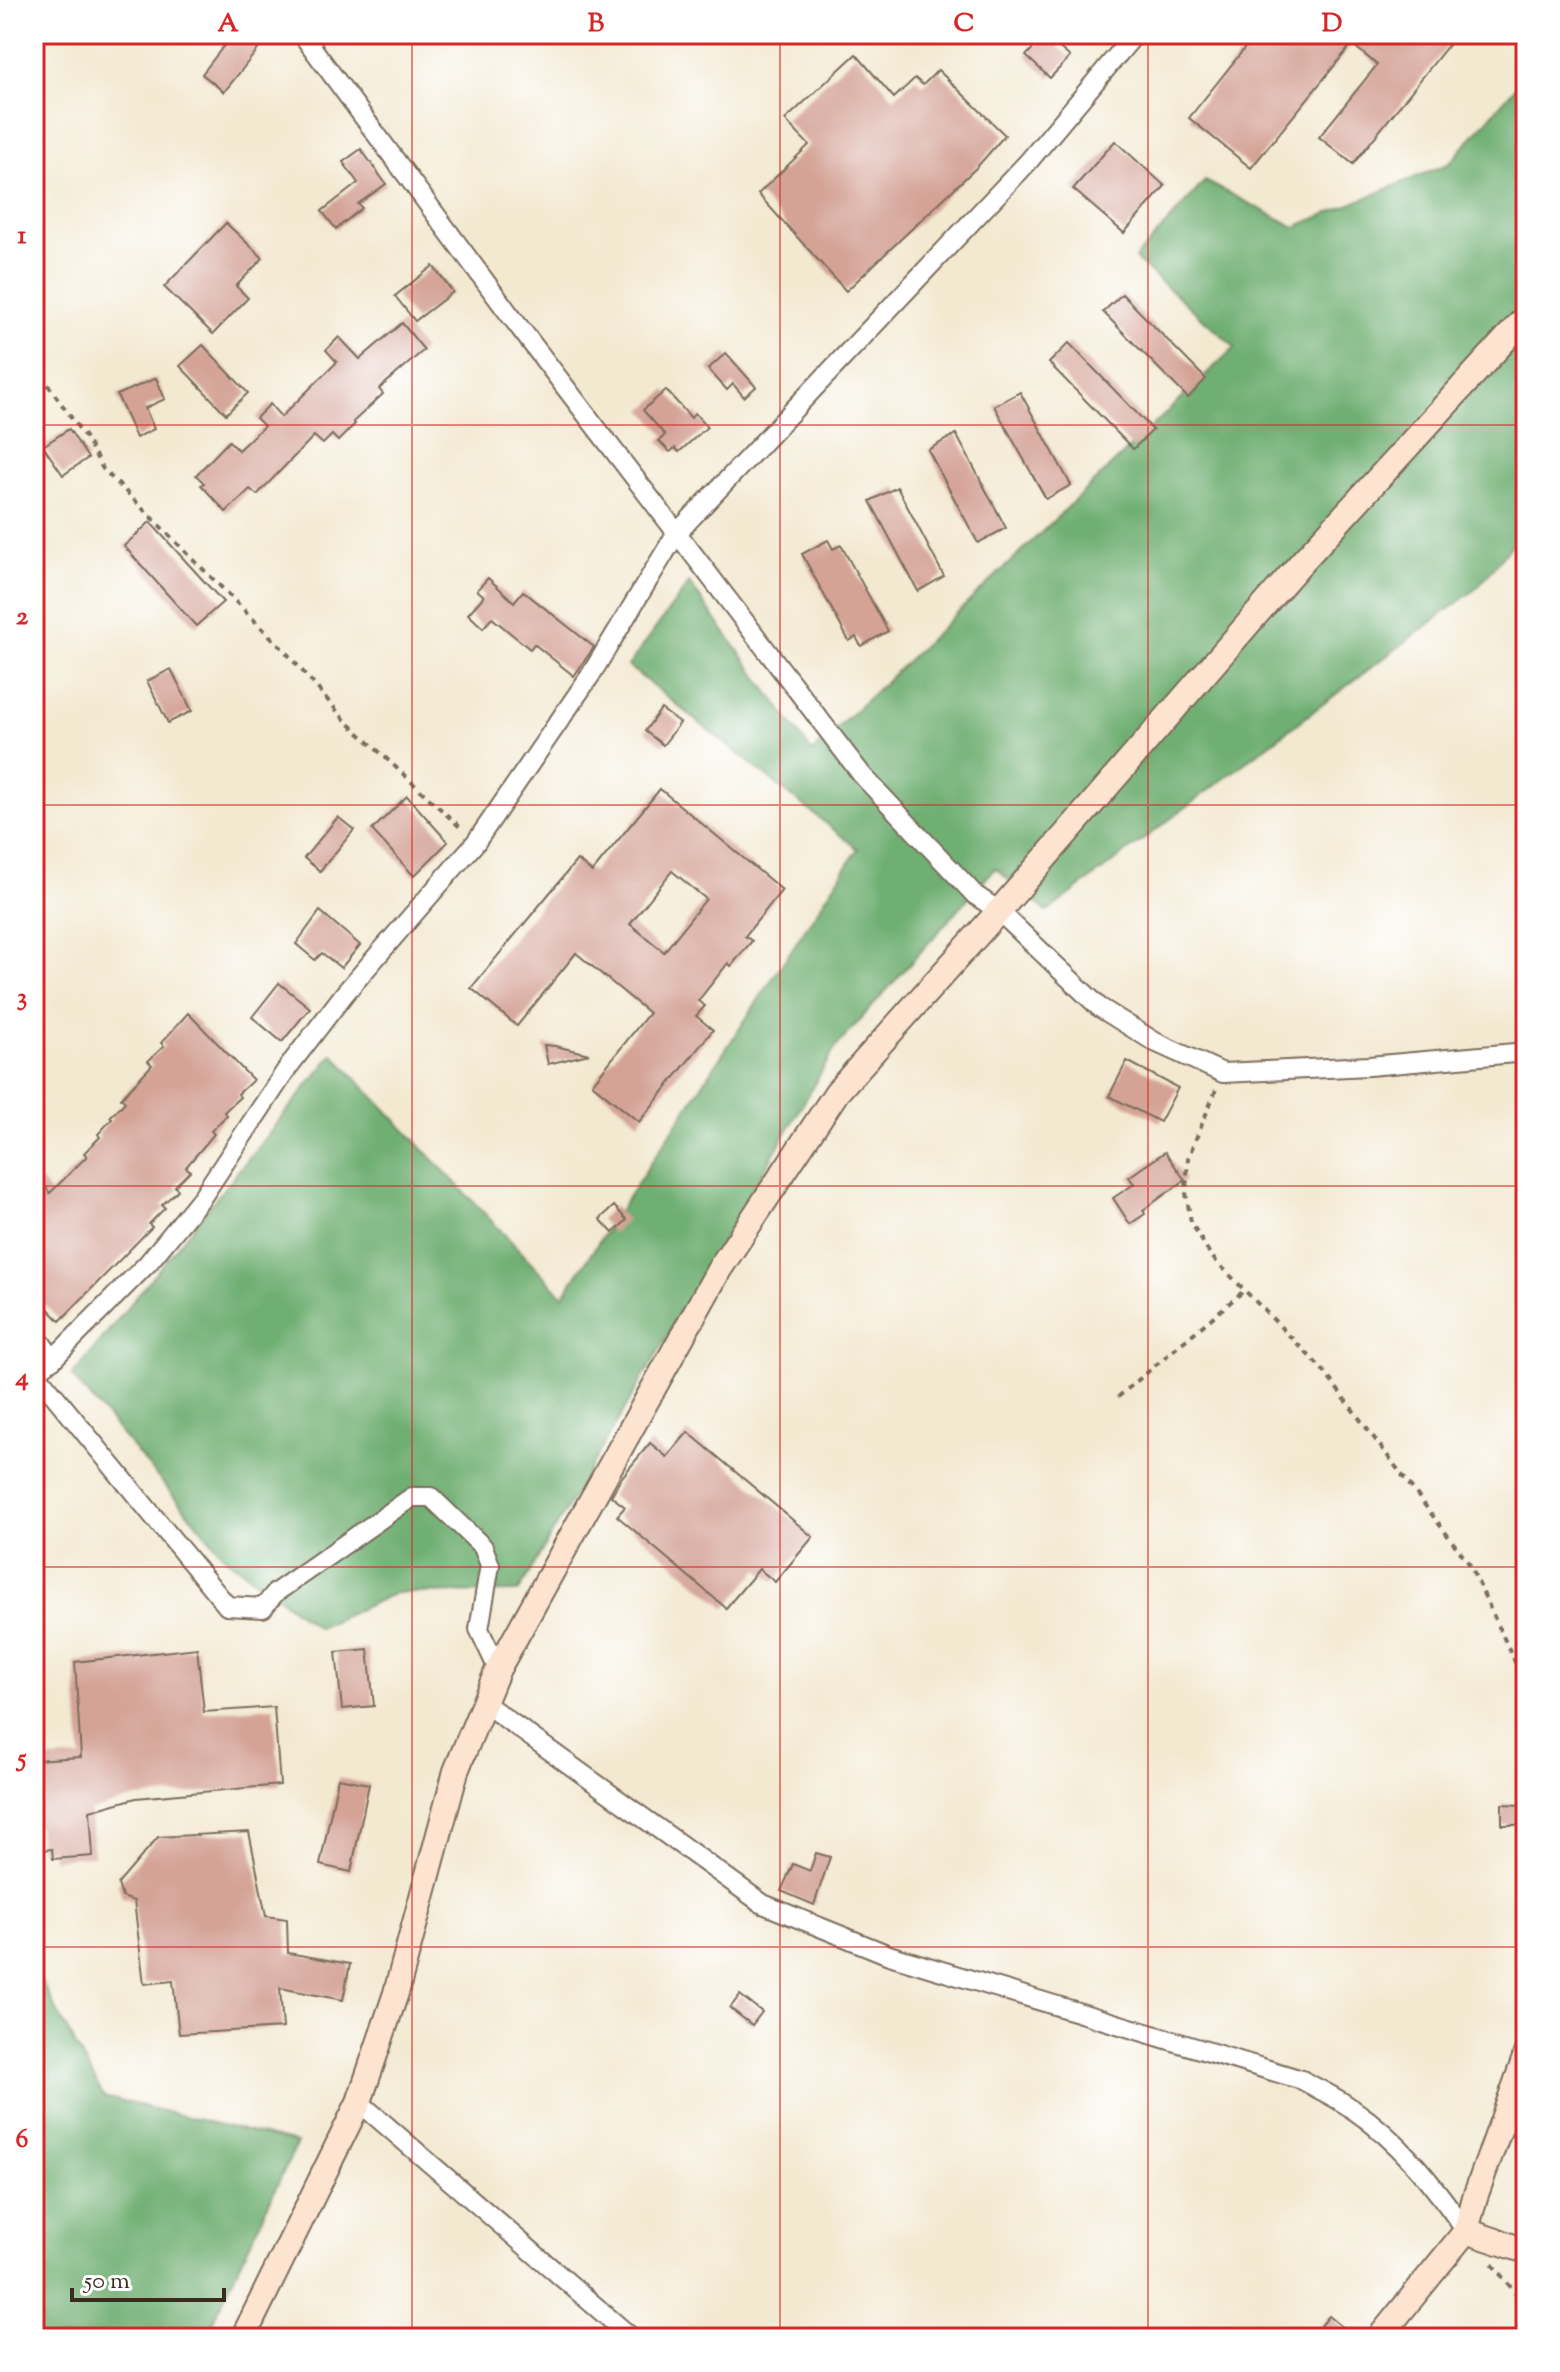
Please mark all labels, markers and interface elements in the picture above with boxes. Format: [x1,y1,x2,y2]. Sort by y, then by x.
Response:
text: A [217,6,239,43]
text: B [588,6,605,43]
text: C [954,6,974,43]
text: D [1322,6,1342,43]
text: 1 [18,218,27,255]
text: 2 [16,599,29,636]
text: 3 [17,980,27,1017]
text: 4 [14,1360,29,1397]
text: 5 [16,1741,27,1778]
text: 6 [16,2122,29,2159]
scale bar [72,2252,224,2302]
text: 50 m [82,2265,130,2299]

